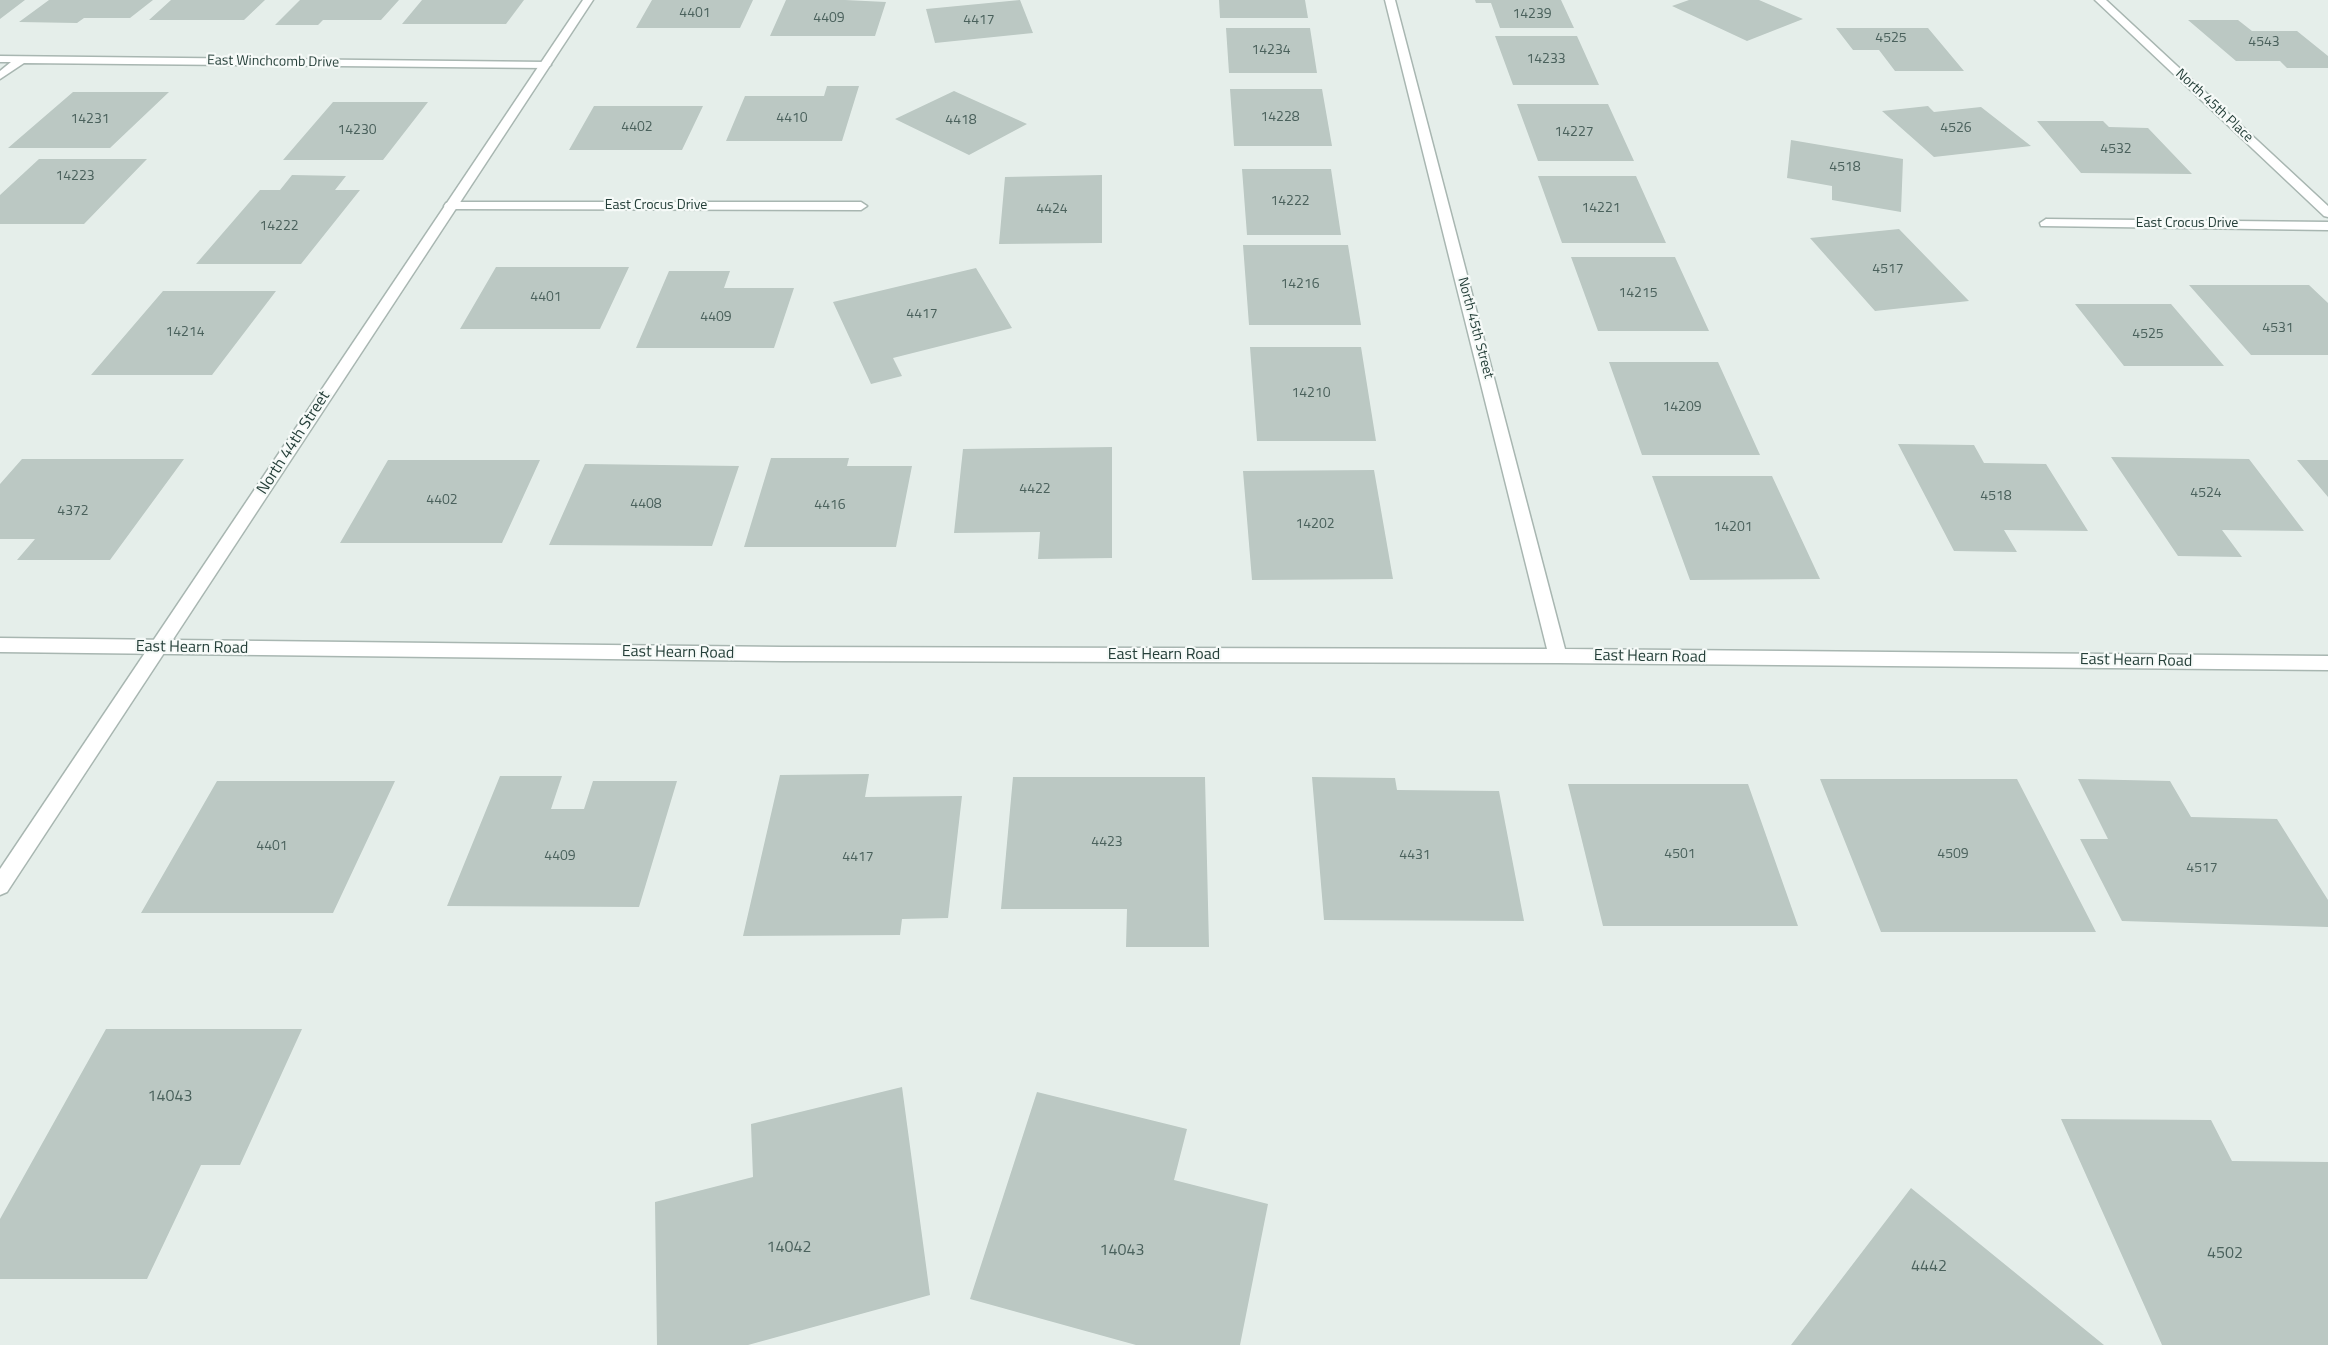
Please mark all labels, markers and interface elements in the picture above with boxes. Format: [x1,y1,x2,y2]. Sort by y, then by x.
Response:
house number: 4401 [679,6,711,22]
house number: 14239 [1512,7,1552,23]
house number: 4409 [813,11,845,27]
house number: 4417 [963,13,995,29]
house number: 4525 [1875,31,1907,47]
house number: 4543 [2248,35,2280,51]
house number: 14234 [1251,43,1291,59]
street label: East Winchcomb Drive [207,52,339,72]
house number: 14233 [1526,52,1566,68]
street label: North 45th Place [2172,66,2256,146]
house number: 14228 [1260,110,1300,126]
house number: 4410 [776,111,808,127]
house number: 14231 [70,112,110,128]
house number: 4418 [945,113,977,129]
house number: 4402 [621,120,653,136]
house number: 4526 [1940,121,1972,137]
house number: 14230 [337,123,377,139]
house number: 14227 [1554,125,1594,141]
house number: 4532 [2100,142,2132,158]
house number: 4518 [1829,160,1861,176]
house number: 14223 [55,169,95,185]
house number: 14222 [1270,194,1310,210]
street label: East Crocus Drive [605,198,707,214]
house number: 14221 [1581,201,1621,217]
house number: 4424 [1036,202,1068,218]
street label: East Crocus Drive [2136,216,2238,232]
house number: 14222 [259,219,299,235]
house number: 4517 [1872,262,1904,278]
street label: North 45th Street [1453,275,1497,381]
house number: 14216 [1280,277,1320,293]
house number: 14215 [1618,286,1658,302]
house number: 4401 [530,290,562,306]
house number: 4417 [906,307,938,323]
house number: 4409 [700,310,732,326]
house number: 4531 [2262,321,2294,337]
house number: 14214 [165,325,205,341]
house number: 4525 [2132,327,2164,343]
house number: 14210 [1291,386,1331,402]
street label: North 44th Street [253,388,335,498]
house number: 14209 [1662,400,1702,416]
house number: 4422 [1019,482,1051,498]
house number: 4524 [2190,486,2222,502]
house number: 4518 [1980,489,2012,505]
house number: 4402 [426,493,458,509]
house number: 4408 [630,497,662,513]
house number: 4416 [814,498,846,514]
house number: 4372 [57,504,89,520]
house number: 14202 [1295,517,1335,533]
house number: 14201 [1713,520,1753,536]
street label: East Hearn Road [136,637,248,659]
street label: East Hearn Road [622,642,734,664]
street label: East Hearn Road [1108,645,1220,665]
street label: East Hearn Road [1594,646,1706,668]
street label: East Hearn Road [2080,650,2192,672]
house number: 4423 [1091,835,1123,851]
house number: 4401 [256,839,288,855]
house number: 4501 [1664,847,1696,863]
house number: 4509 [1937,847,1969,863]
house number: 4431 [1399,848,1431,864]
house number: 4409 [544,849,576,865]
house number: 4417 [842,850,874,866]
house number: 4517 [2186,861,2218,877]
house number: 14043 [148,1087,192,1107]
house number: 14042 [767,1238,811,1258]
house number: 14043 [1100,1241,1144,1261]
house number: 4502 [2207,1244,2243,1264]
house number: 4442 [1911,1257,1947,1277]

